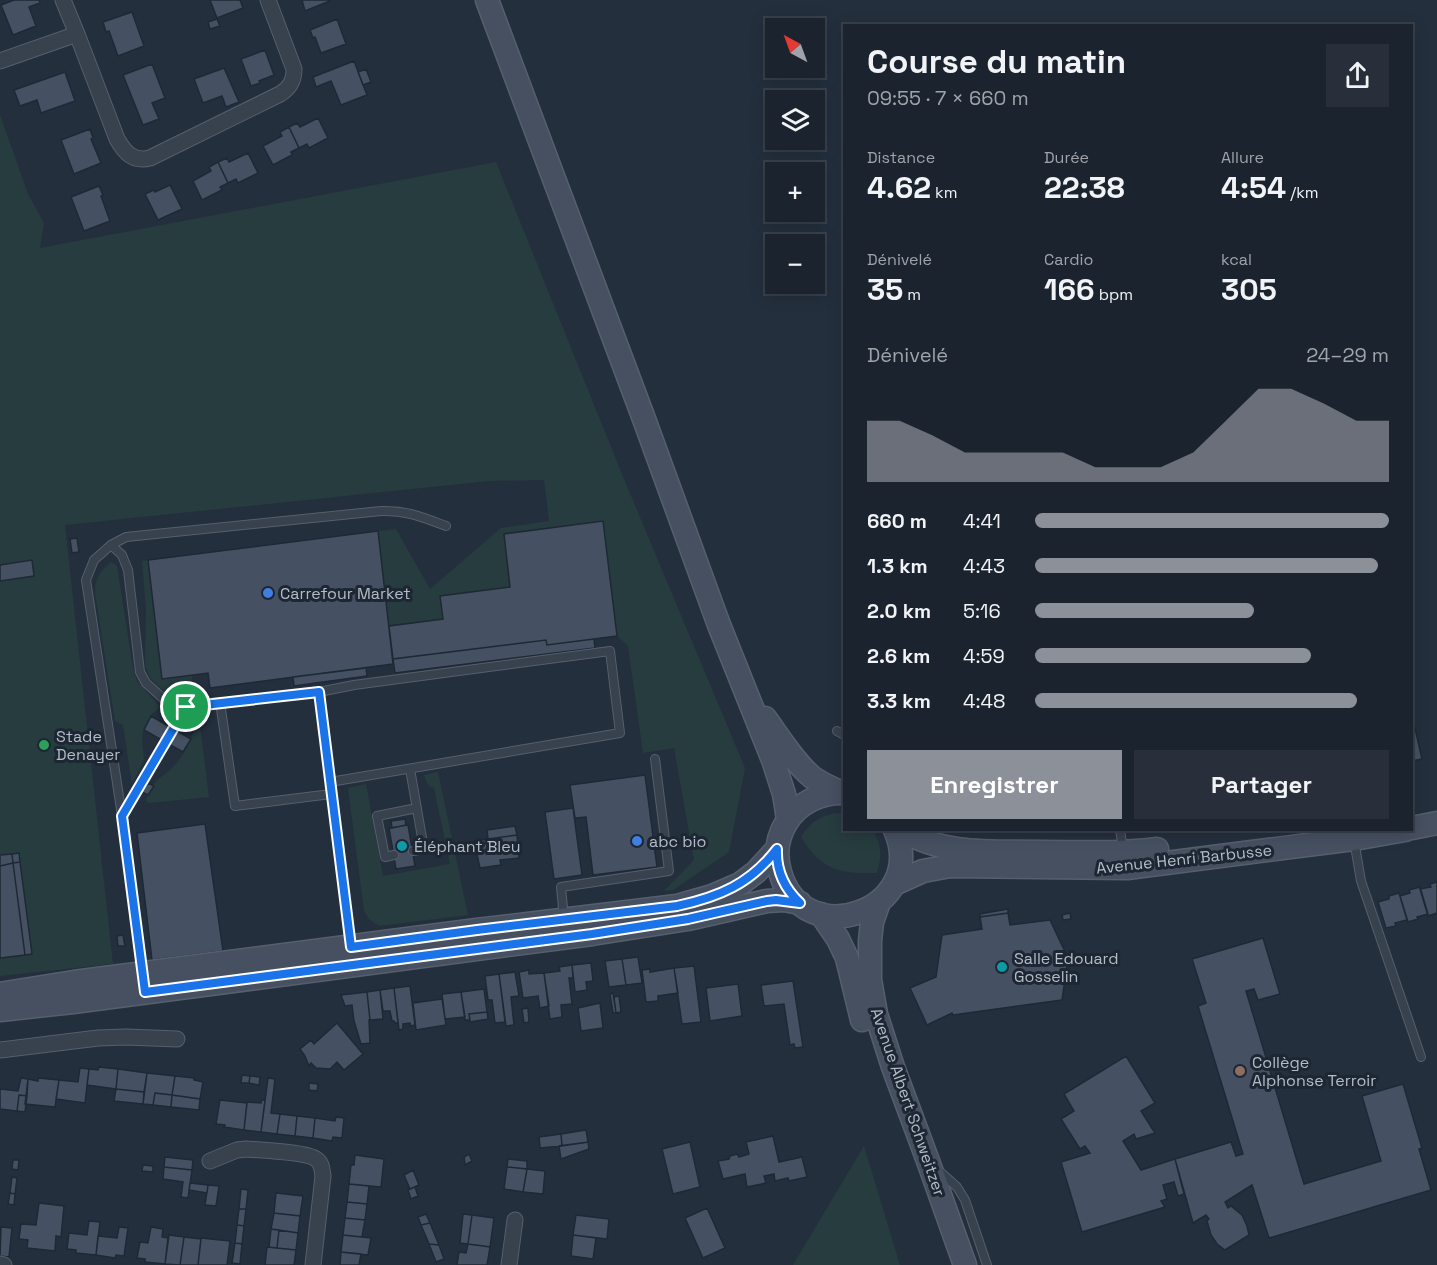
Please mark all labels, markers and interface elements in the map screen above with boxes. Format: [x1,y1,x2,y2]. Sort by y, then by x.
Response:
north arrow [765,18,825,78]
map controls [765,18,825,294]
text: Course du matin [867,41,1126,83]
button: share [1326,44,1389,107]
text: 09:55 · 7 × 660 m [867,85,1029,111]
button: layers [765,90,825,150]
text: Distance [867,147,935,168]
text: Durée [1044,147,1089,168]
text: Allure [1221,147,1264,168]
button: + [765,162,825,222]
text: 4.62 [867,168,931,207]
text: 22:38 [1044,168,1125,207]
text: 4:54 [1221,168,1286,207]
text: km [931,182,957,203]
text: /km [1286,182,1319,203]
button: − [765,234,825,294]
text: Dénivelé [867,249,932,270]
text: Cardio [1044,249,1093,270]
text: kcal [1221,249,1252,270]
text: 35 [867,270,903,309]
text: 166 [1044,270,1095,309]
text: 305 [1221,270,1277,309]
text: m [903,284,921,305]
text: bpm [1095,284,1133,305]
text: Dénivelé [867,342,948,368]
text: 24–29 m [1306,342,1389,368]
text: 660 m [867,508,927,534]
text: 4:41 [963,508,1001,534]
text: 1.3 km [867,553,928,579]
text: 4:43 [963,553,1005,579]
place label: Carrefour Market [280,583,411,604]
marker: Carrefour Market [261,586,275,600]
text: 2.0 km [867,598,931,624]
text: 5:16 [963,598,1001,624]
text: 2.6 km [867,643,930,669]
text: 4:59 [963,643,1005,669]
pin [160,681,211,732]
text: 3.3 km [867,688,931,714]
text: 4:48 [963,688,1006,714]
icon: arrive [169,690,202,723]
place label: Stade Denayer [56,726,120,765]
marker: Stade Denayer [37,738,51,752]
button: Enregistrer [867,750,1122,819]
button: Partager [1134,750,1389,819]
place label: abc bio [649,831,706,852]
marker: abc bio [630,834,644,848]
place label: Éléphant Bleu [414,836,521,857]
marker: Éléphant Bleu [395,839,409,853]
street label: Avenue Henri Barbusse [1095,839,1273,879]
place label: Salle Edouard Gosselin [1014,948,1119,987]
marker: Salle Edouard Gosselin [995,960,1009,974]
street label: Avenue Albert Schweitzer [866,1005,950,1199]
place label: Collège Alphonse Terroir [1252,1052,1376,1091]
marker: Collège Alphonse Terroir [1233,1064,1247,1078]

